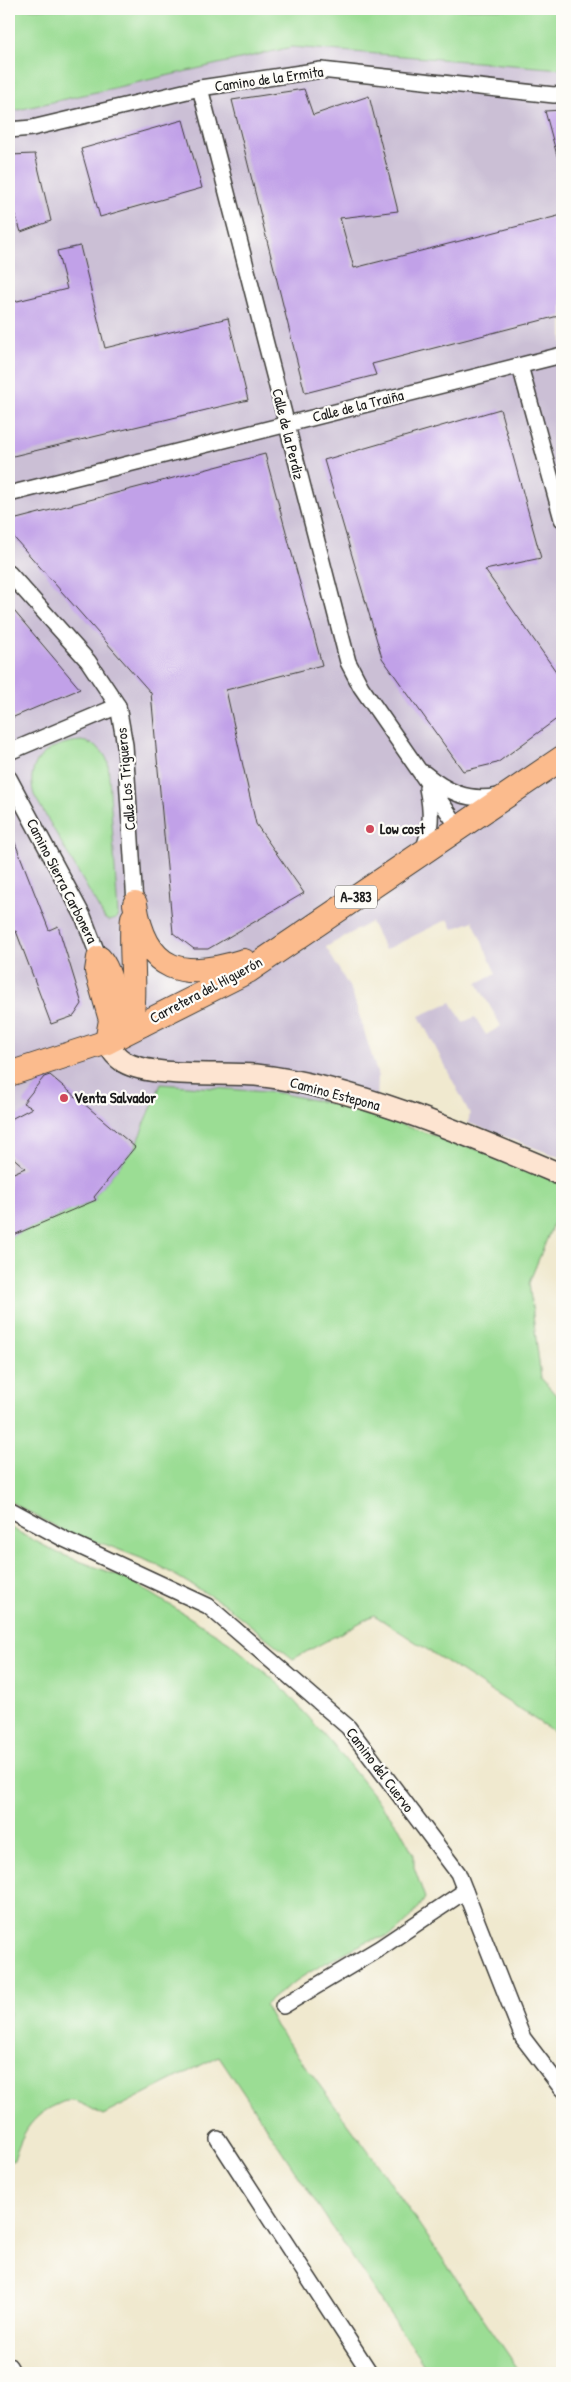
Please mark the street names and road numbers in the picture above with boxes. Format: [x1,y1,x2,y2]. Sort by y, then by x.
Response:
street label: Camino de la Ermita [213,60,325,97]
street label: Calle de la Traiña [310,384,406,427]
street label: Calle de la Perdiz [267,386,310,482]
street label: Calle Los Trigueros [111,726,140,831]
street label: Camino Sierra Carbonera [22,815,103,947]
road number: A-383 [335,886,377,909]
street label: Carretera del Higuerón [146,951,266,1028]
street label: Camino Estepona [288,1071,383,1116]
street label: Camino del Cuervo [342,1723,419,1816]

